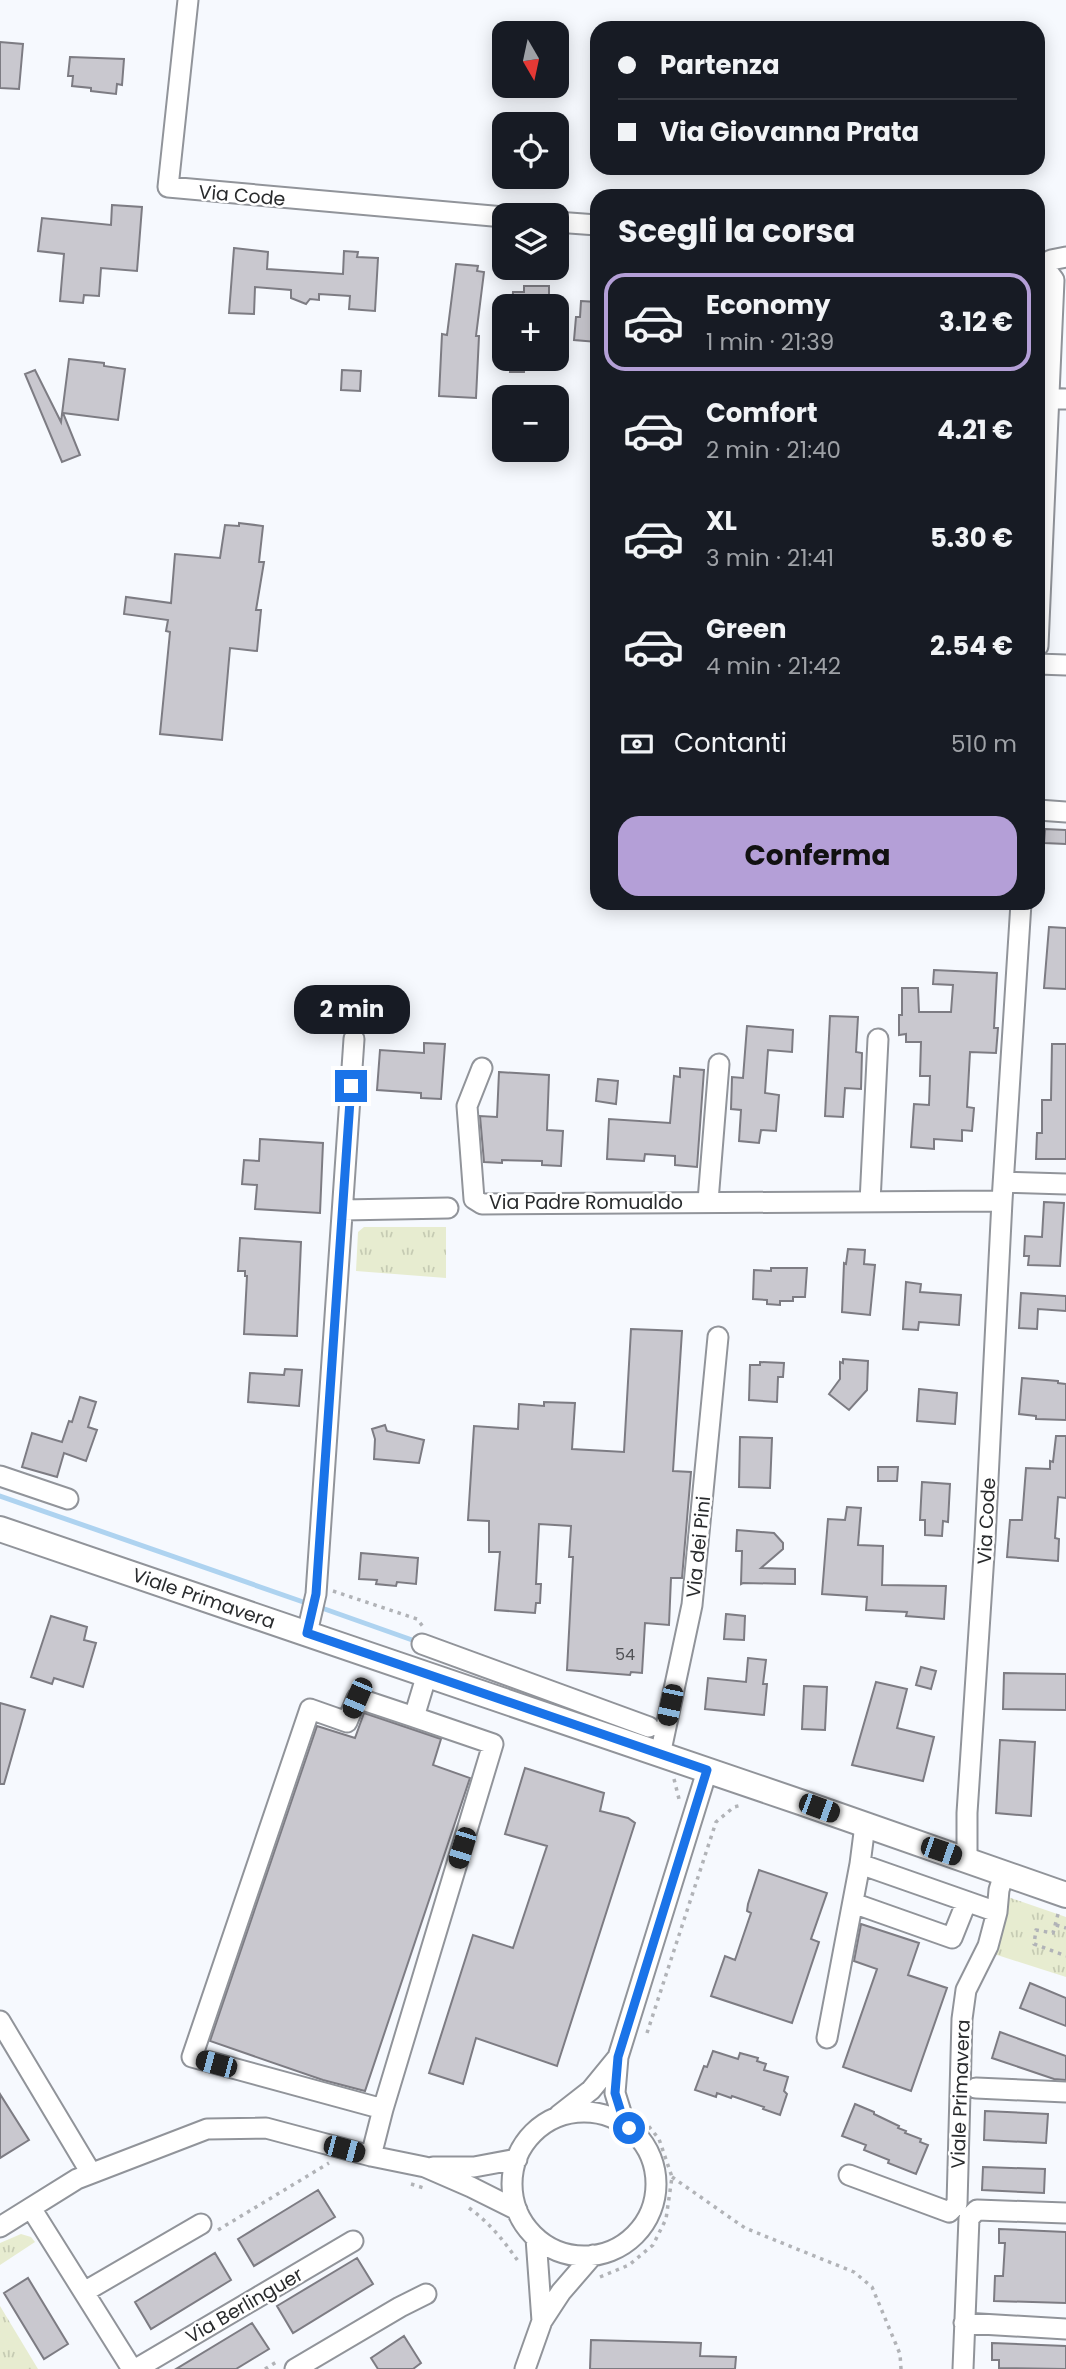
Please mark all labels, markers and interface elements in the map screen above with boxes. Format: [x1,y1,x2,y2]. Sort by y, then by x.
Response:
north arrow [492,21,569,98]
map controls [492,21,569,462]
text: Partenza [660,47,780,83]
button: locate [492,112,569,189]
text: Via Giovanna Prata [660,114,919,150]
street label: Via Code [197,178,286,213]
button: layers [492,203,569,280]
text: Scegli la corsa [618,208,855,253]
text: Economy [706,287,830,323]
icon: car [622,291,685,354]
button: + [492,294,569,371]
text: 3.12 € [939,304,1013,340]
text: 1 min · 21:39 [706,326,834,358]
button: − [492,385,569,462]
text: Comfort [706,395,818,431]
icon: car [622,399,685,462]
text: 4.21 € [937,412,1013,448]
text: 2 min · 21:40 [706,434,841,466]
text: XL [706,503,737,539]
icon: car [622,507,685,570]
text: 5.30 € [930,520,1013,556]
text: 3 min · 21:41 [706,542,834,574]
text: Green [706,611,787,647]
icon: car [622,615,685,678]
text: 2.54 € [930,628,1013,664]
text: 4 min · 21:42 [706,650,841,682]
icon: cash [618,725,656,763]
text: Contanti [674,725,787,761]
text: 510 m [951,728,1017,760]
button: Conferma [618,816,1017,896]
callout: 2 min [293,984,409,1034]
text: 2 min [320,993,384,1025]
route end [335,1070,367,1102]
street label: Via Padre Romualdo [489,1189,683,1216]
street label: Via Code [971,1477,1002,1565]
street label: Via dei Pini [680,1495,717,1599]
street label: Viale Primavera [129,1561,279,1636]
house number: 54 [615,1643,635,1666]
car [340,1675,375,1721]
car [656,1682,685,1728]
car [796,1791,843,1825]
car [446,1825,479,1871]
car [918,1834,965,1868]
street label: Viale Primavera [944,2019,977,2169]
car [193,2048,240,2080]
route start [613,2112,645,2144]
car [321,2133,368,2165]
street label: Via Berlinguer [181,2261,308,2350]

